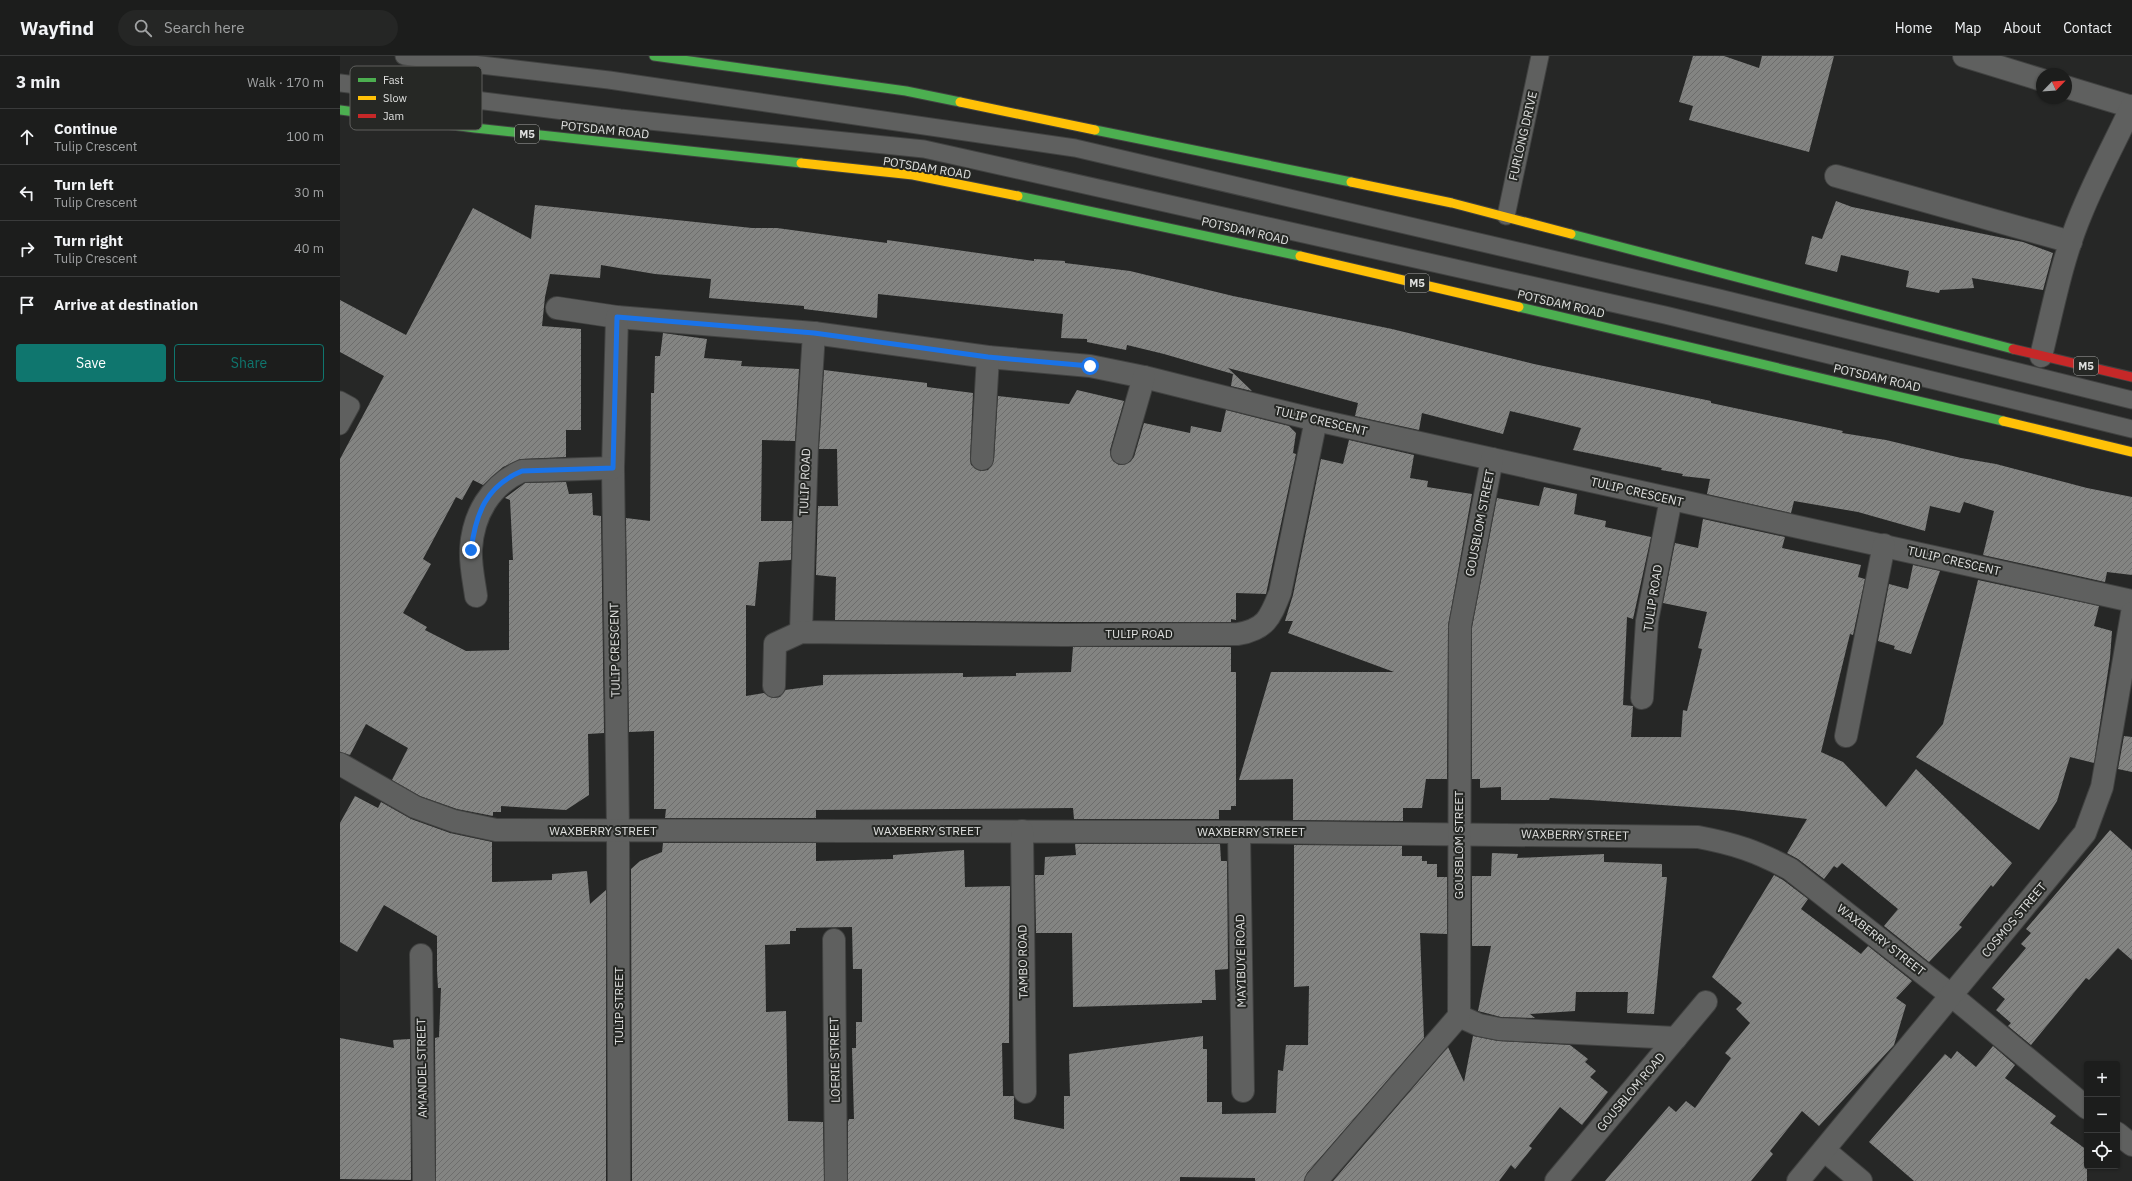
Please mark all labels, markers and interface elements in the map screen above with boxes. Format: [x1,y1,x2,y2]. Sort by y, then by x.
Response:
search box [118,10,398,46]
text: Wayfind [20,16,94,40]
icon: search [132,17,154,39]
text: Search here [164,18,244,37]
text: Home [1895,19,1932,37]
text: Map [1954,19,1981,37]
text: About [2003,19,2041,37]
text: Contact [2063,19,2112,37]
legend [350,66,482,130]
north arrow [2036,68,2072,104]
text: 3 min [16,71,60,93]
text: Fast [383,73,404,87]
text: Walk · 170 m [247,74,324,91]
street label: FURLONG DRIVE [1505,90,1540,182]
text: Slow [383,91,407,105]
text: Jam [383,109,404,123]
street label: POTSDAM ROAD [560,117,650,142]
text: Continue [54,119,118,138]
road number: M5 [515,125,539,143]
icon: ahead [16,126,38,148]
text: 100 m [286,128,324,145]
text: Tulip Crescent [54,138,137,155]
street label: POTSDAM ROAD [882,153,972,182]
text: Turn left [54,175,114,194]
icon: left [16,182,38,204]
text: 30 m [294,184,324,201]
text: Tulip Crescent [54,194,137,211]
street label: POTSDAM ROAD [1200,213,1290,248]
text: Turn right [54,231,123,250]
icon: right [16,238,38,260]
text: 40 m [294,240,324,257]
text: Tulip Crescent [54,250,137,267]
road number: M5 [1405,274,1429,292]
street label: POTSDAM ROAD [1516,286,1606,321]
icon: arrive [16,294,38,316]
text: Arrive at destination [54,295,198,314]
button: Save [16,344,166,382]
button: Share [174,344,324,382]
route start [1081,357,1099,375]
road number: M5 [2074,357,2098,375]
street label: POTSDAM ROAD [1832,360,1922,395]
street label: TULIP CRESCENT [1273,403,1369,439]
street label: TULIP ROAD [796,448,813,516]
street label: GOUSBLOM STREET [1462,468,1497,578]
street label: TULIP CRESCENT [1589,474,1685,510]
route end [462,541,480,559]
street label: TULIP CRESCENT [1906,543,2002,579]
street label: TULIP ROAD [1640,563,1665,632]
street label: TULIP CRESCENT [606,602,623,698]
street label: TULIP ROAD [1105,626,1173,641]
street label: GOUSBLOM STREET [1451,791,1466,899]
street label: WAXBERRY STREET [549,823,657,838]
street label: WAXBERRY STREET [873,823,981,838]
street label: WAXBERRY STREET [1197,824,1305,839]
street label: WAXBERRY STREET [1521,826,1629,843]
street label: COSMOS STREET [1978,879,2049,960]
street label: WAXBERRY STREET [1834,901,1928,979]
street label: MAYIBUYE ROAD [1232,914,1249,1008]
street label: TAMBO ROAD [1014,925,1031,999]
street label: TULIP STREET [611,967,626,1045]
street label: LOERIE STREET [826,1017,843,1103]
street label: AMANDEL STREET [413,1018,430,1118]
street label: GOUSBLOM ROAD [1593,1049,1668,1134]
map controls [2084,1061,2120,1169]
button: + [2084,1061,2120,1097]
button: − [2084,1097,2120,1133]
button: locate [2084,1133,2120,1169]

